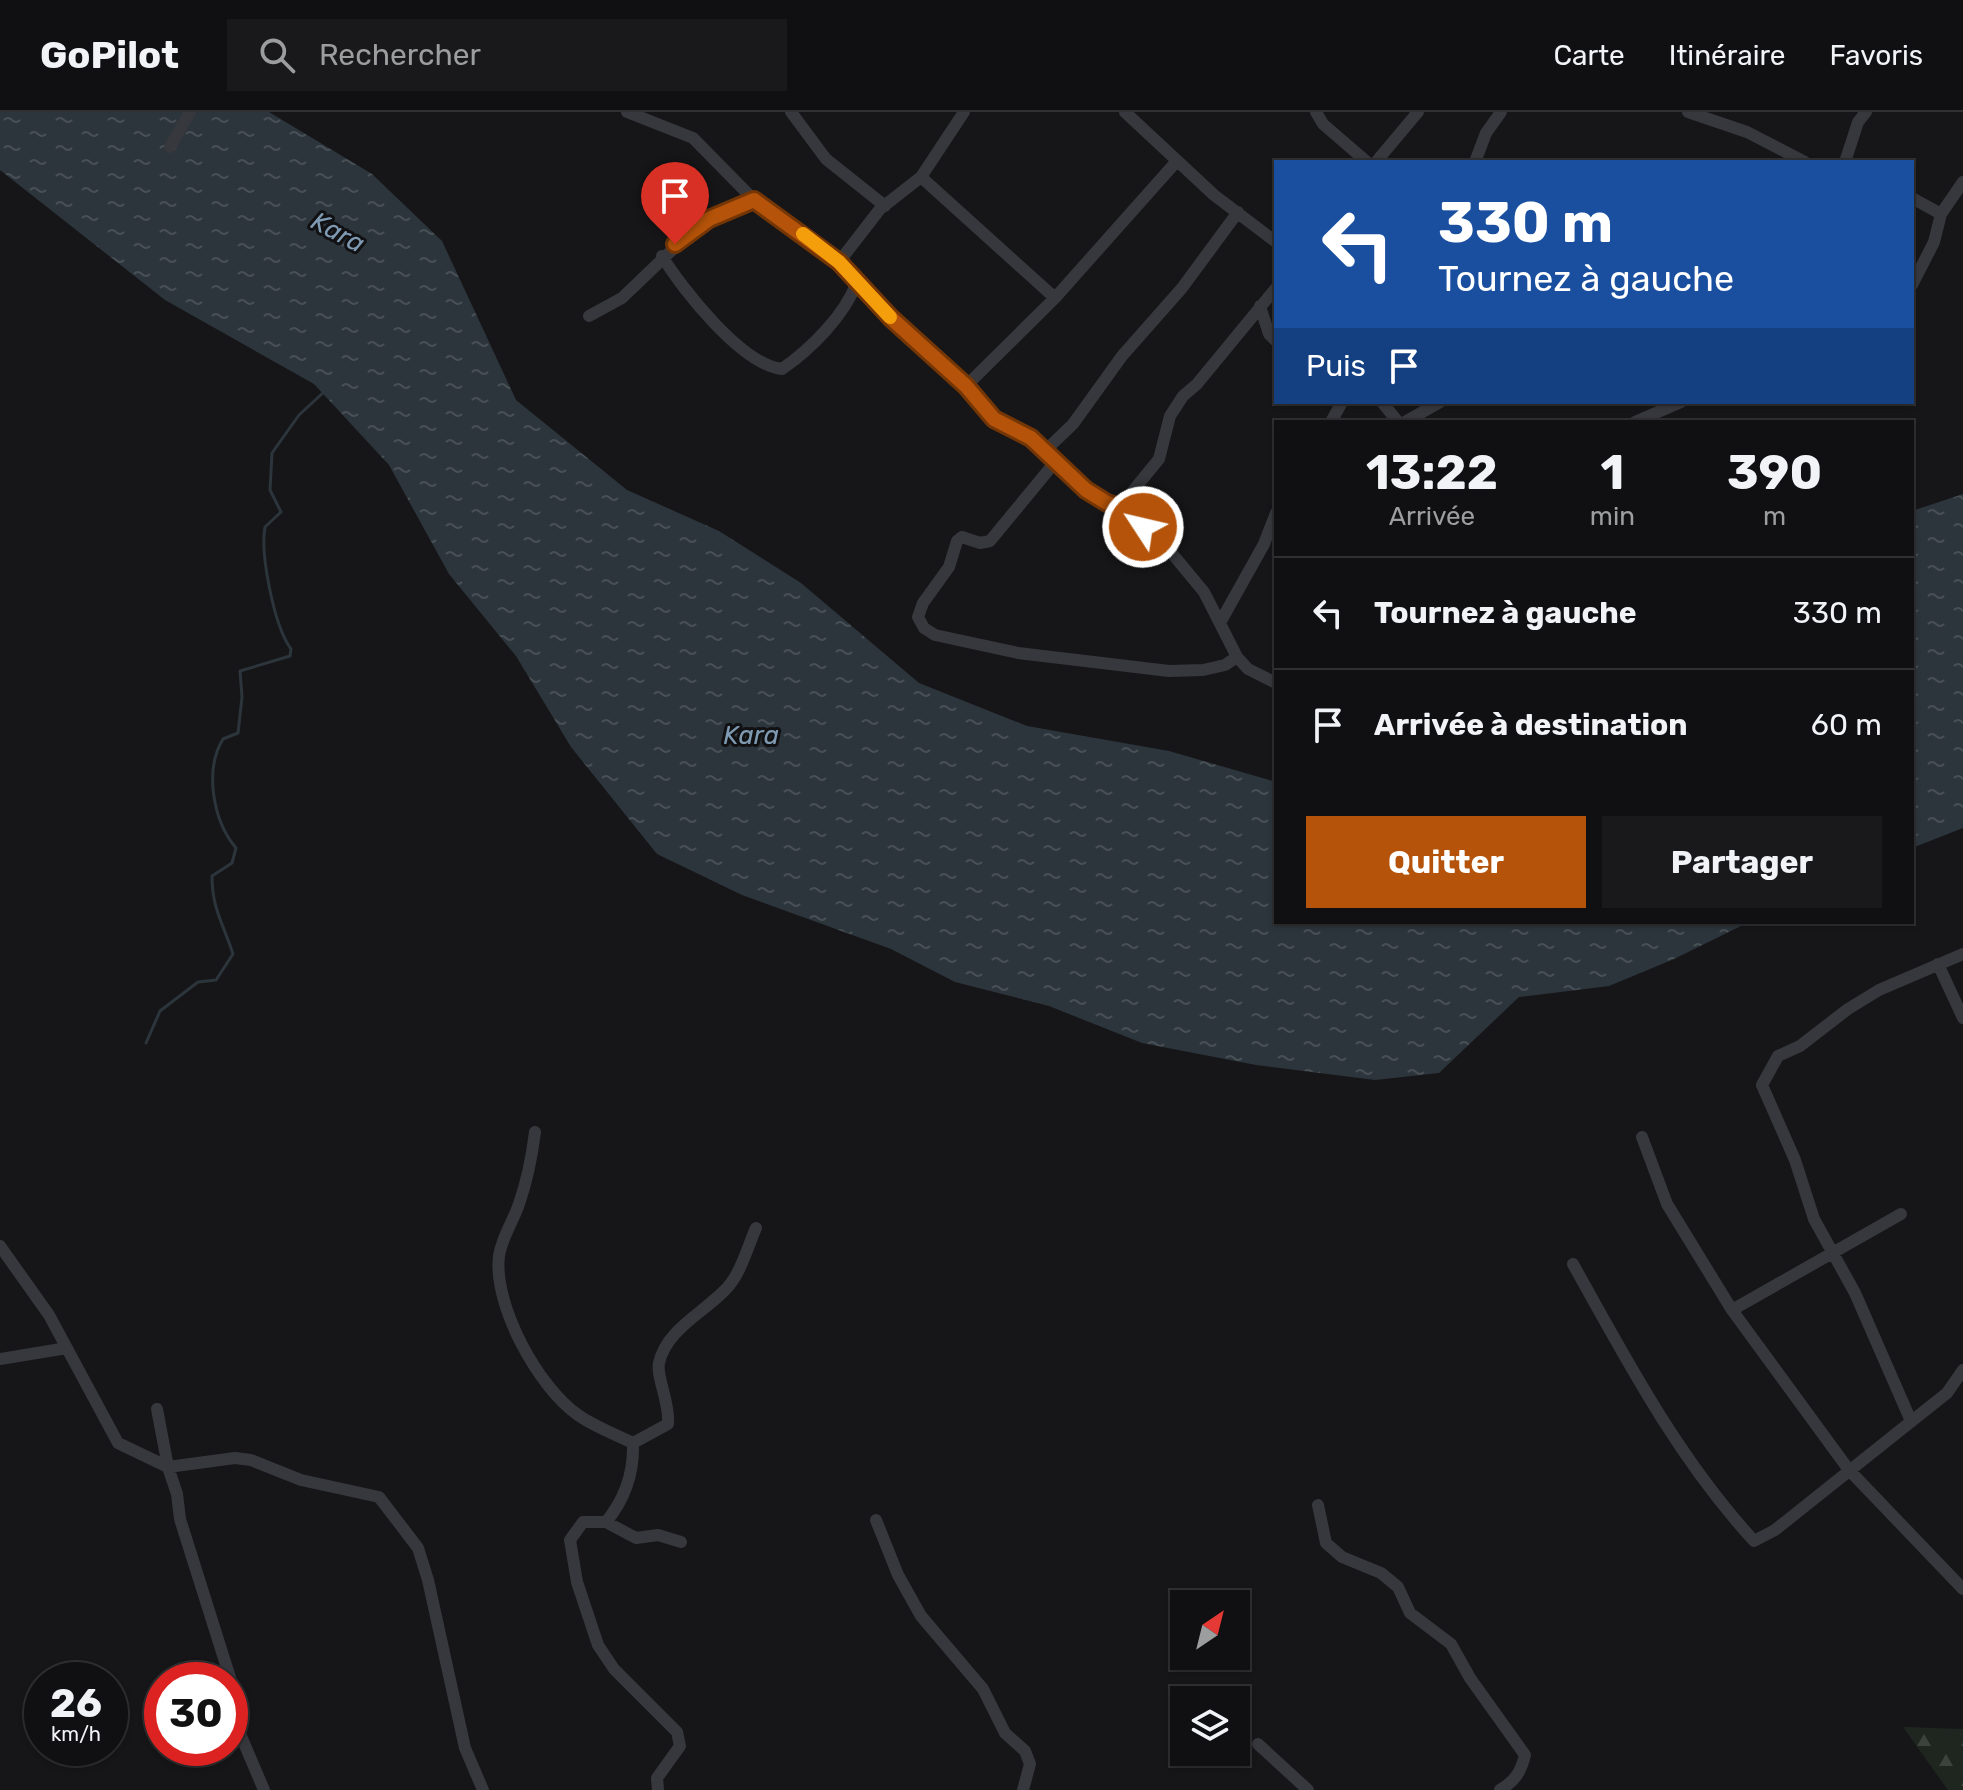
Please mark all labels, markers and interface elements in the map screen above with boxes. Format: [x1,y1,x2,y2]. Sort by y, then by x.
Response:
search box [227,19,787,91]
text: GoPilot [40,32,179,78]
icon: search [255,33,299,77]
text: Rechercher [319,37,481,73]
text: Carte [1553,39,1625,72]
text: Itinéraire [1669,39,1786,72]
text: Favoris [1830,39,1923,72]
pin [641,162,709,244]
icon: arrive [653,174,697,218]
text: 330 m [1438,190,1613,256]
icon: left [1306,192,1410,296]
water label: Kara [306,206,370,259]
text: Tournez à gauche [1438,257,1734,300]
icon: arrive [1382,344,1426,388]
text: Puis [1306,348,1366,384]
text: 13:22 [1366,444,1498,501]
text: 1 [1601,444,1624,501]
text: 390 [1727,444,1822,501]
position arrow [1101,485,1185,569]
text: Arrivée [1389,501,1475,532]
text: min [1590,501,1635,532]
text: m [1763,501,1786,532]
icon: left [1306,591,1350,635]
text: Tournez à gauche [1374,595,1637,631]
text: 330 m [1793,595,1882,631]
icon: arrive [1306,703,1350,747]
text: Arrivée à destination [1374,707,1688,743]
text: 60 m [1811,707,1882,743]
water label: Kara [723,720,779,751]
button: Quitter [1306,816,1586,908]
button: Partager [1602,816,1882,908]
north arrow [1170,1590,1250,1670]
map controls [1170,1590,1250,1766]
speed limit sign: 30 [144,1662,248,1766]
text: 26 [50,1680,102,1727]
button: layers [1170,1686,1250,1766]
text: km/h [51,1722,101,1746]

